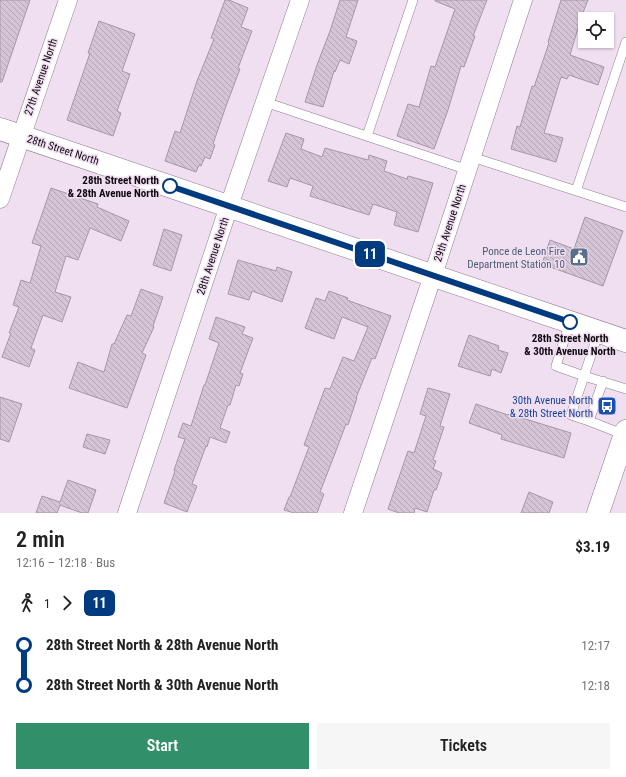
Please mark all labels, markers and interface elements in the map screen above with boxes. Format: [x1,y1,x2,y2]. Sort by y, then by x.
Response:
map controls [578,12,614,48]
button: locate [578,12,614,48]
street label: 27th Avenue North [22,37,60,117]
street label: 28th Street North [25,132,101,168]
place label: 28th Street North & 28th Avenue North [68,174,159,200]
marker: 28th Street North & 28th Avenue North [162,178,178,194]
street label: 29th Avenue North [431,183,469,263]
street label: 28th Avenue North [194,216,232,296]
line badge: 11 [352,241,388,267]
place label: Ponce de Leon Fire Department Station 10 [467,245,565,271]
text: 11 [363,246,377,262]
public building icon: Ponce de Leon Fire Department Station 10 [568,246,590,268]
marker: 28th Street North & 30th Avenue North [562,314,578,330]
place label: 28th Street North & 30th Avenue North [524,332,616,358]
place label: 30th Avenue North & 28th Street North [510,394,593,420]
bus stop icon: 30th Avenue North & 28th Street North [596,395,618,417]
text: 2 min [16,527,65,552]
text: $3.19 [575,538,610,556]
text: 12:16 – 12:18 · Bus [16,555,115,570]
icon: walk [16,592,38,614]
icon: forward [56,592,78,614]
text: 11 [92,595,107,611]
text: 1 [44,596,50,611]
text: 28th Street North & 28th Avenue North [46,636,278,654]
text: 12:17 [581,638,610,653]
text: 28th Street North & 30th Avenue North [46,676,278,694]
text: 12:18 [581,678,610,693]
button: Start [16,723,309,769]
button: Tickets [317,723,610,769]

